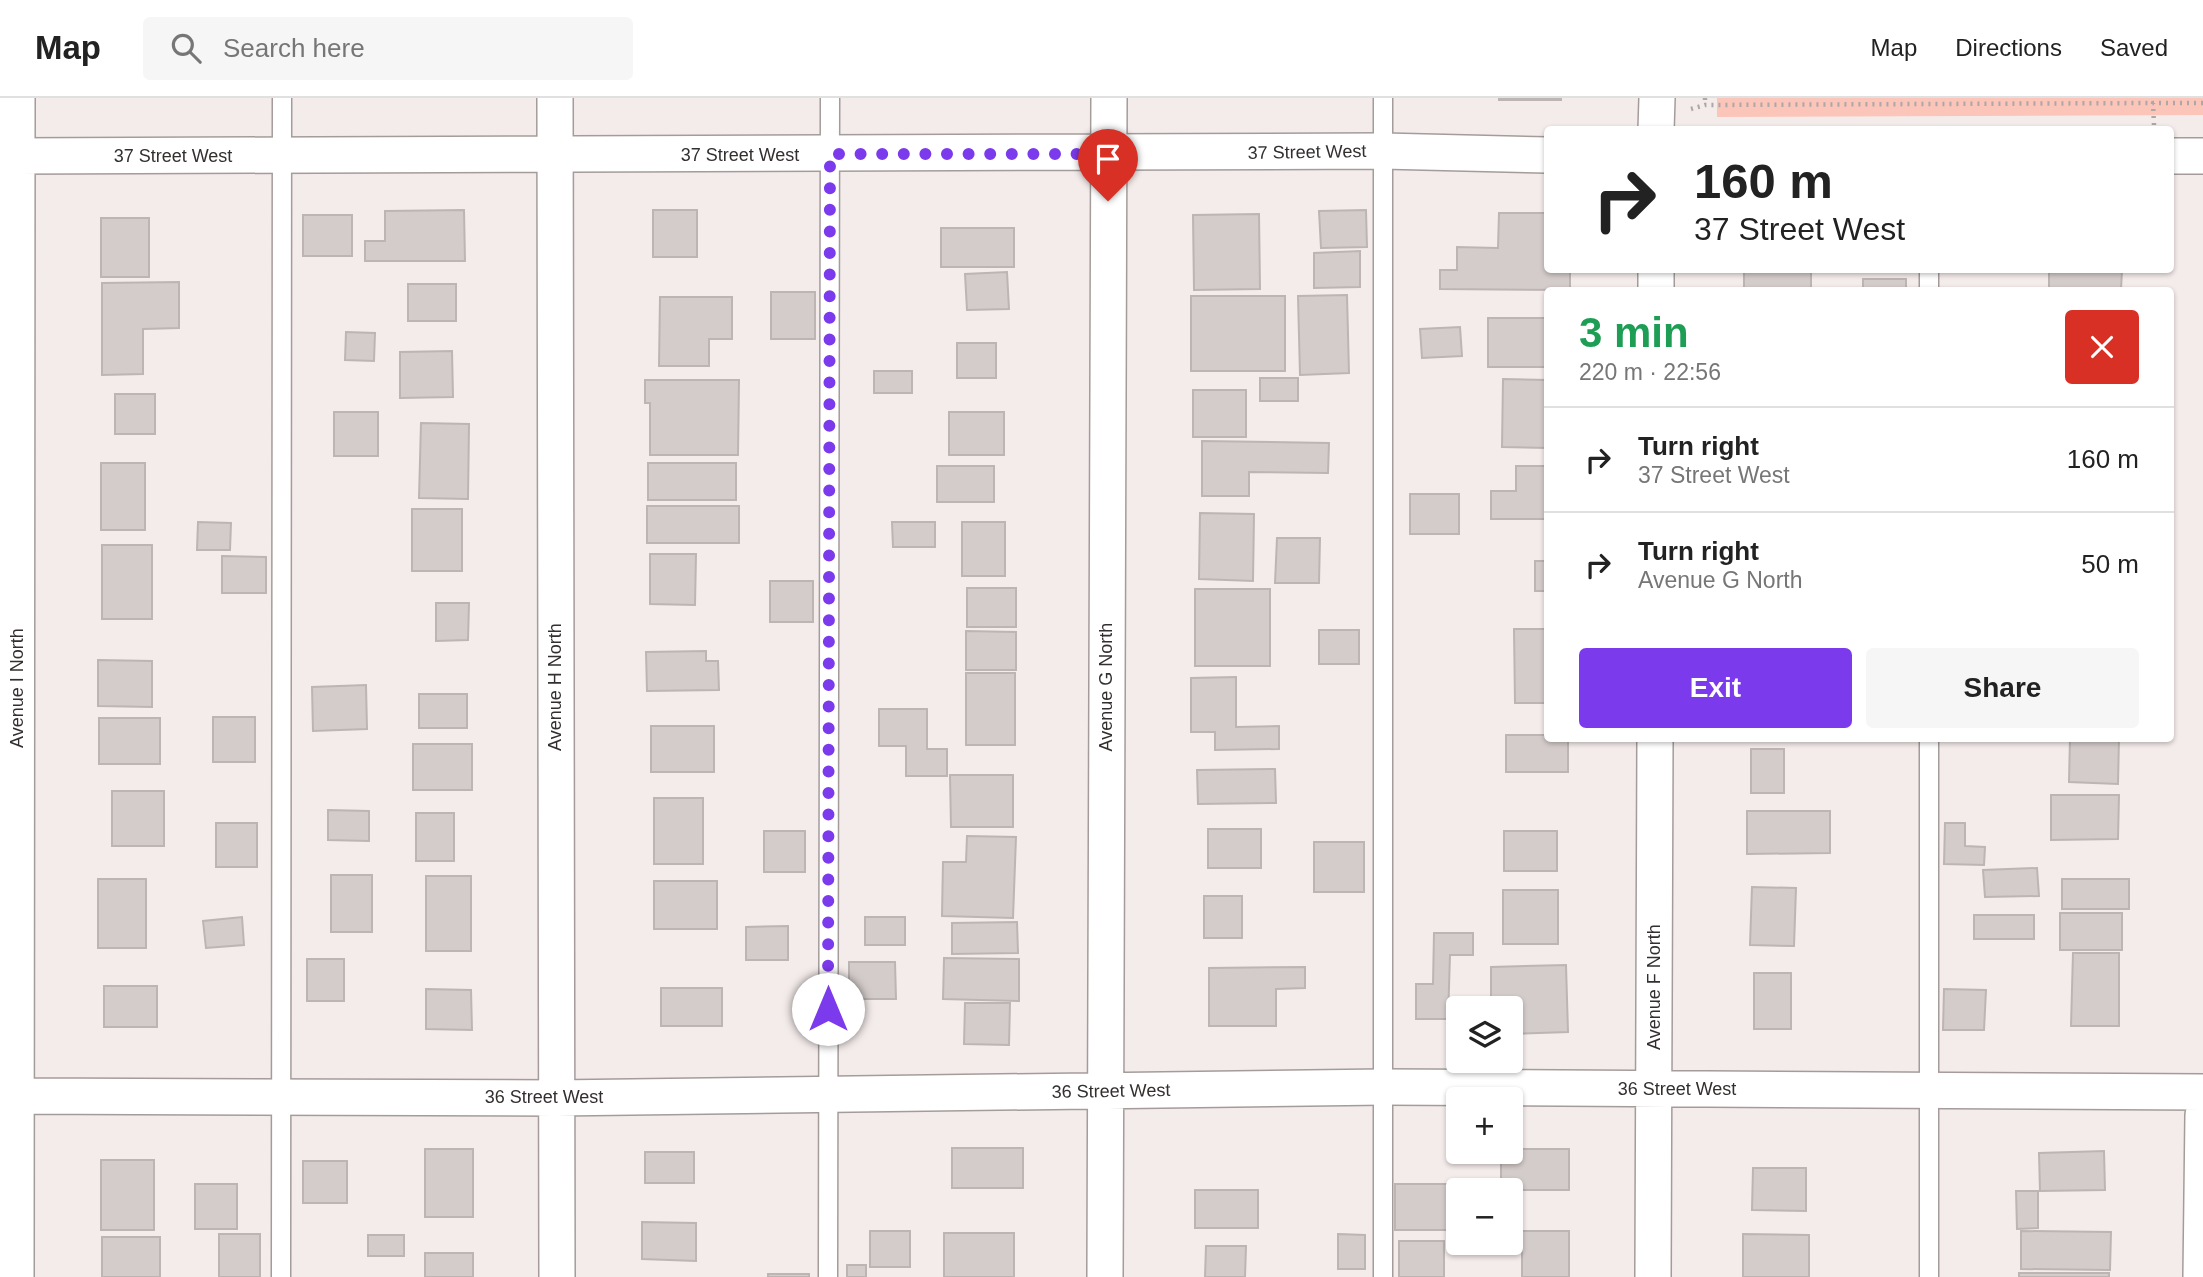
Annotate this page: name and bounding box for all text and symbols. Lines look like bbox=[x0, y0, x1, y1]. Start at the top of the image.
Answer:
search box bbox=[143, 17, 633, 80]
text: Map bbox=[35, 29, 101, 66]
icon: search bbox=[167, 29, 205, 67]
text: Search here bbox=[223, 33, 365, 63]
text: Map bbox=[1871, 34, 1917, 61]
text: Directions bbox=[1955, 34, 2062, 61]
text: Saved bbox=[2100, 34, 2168, 61]
pin bbox=[1078, 129, 1138, 201]
icon: arrive bbox=[1089, 140, 1127, 178]
street label: 37 Street West bbox=[1247, 141, 1367, 163]
street label: 37 Street West bbox=[681, 145, 799, 165]
street label: 37 Street West bbox=[114, 146, 232, 166]
icon: right bbox=[1579, 154, 1670, 245]
text: 160 m bbox=[1694, 154, 1833, 208]
text: 37 Street West bbox=[1694, 211, 1905, 247]
text: 3 min bbox=[1579, 309, 1689, 356]
button: close bbox=[2065, 310, 2139, 384]
text: 220 m · 22:56 bbox=[1579, 359, 1721, 385]
text: Turn right bbox=[1638, 431, 1759, 461]
icon: right bbox=[1579, 441, 1617, 479]
text: 160 m bbox=[2067, 444, 2139, 474]
text: 37 Street West bbox=[1638, 462, 1790, 488]
text: Turn right bbox=[1638, 536, 1759, 566]
icon: right bbox=[1579, 546, 1617, 584]
text: 50 m bbox=[2081, 549, 2139, 579]
text: Avenue G North bbox=[1638, 567, 1803, 593]
street label: Avenue H North bbox=[545, 623, 565, 751]
street label: Avenue G North bbox=[1096, 623, 1116, 751]
street label: Avenue I North bbox=[7, 628, 27, 748]
button: Exit bbox=[1579, 648, 1852, 728]
button: Share bbox=[1866, 648, 2139, 728]
street label: Avenue F North bbox=[1644, 924, 1664, 1050]
position arrow bbox=[791, 972, 865, 1046]
map controls bbox=[1446, 996, 1523, 1255]
button: layers bbox=[1446, 996, 1523, 1073]
street label: 36 Street West bbox=[1618, 1079, 1736, 1099]
street label: 36 Street West bbox=[1051, 1080, 1171, 1102]
street label: 36 Street West bbox=[485, 1087, 603, 1107]
button: + bbox=[1446, 1087, 1523, 1164]
button: − bbox=[1446, 1178, 1523, 1255]

